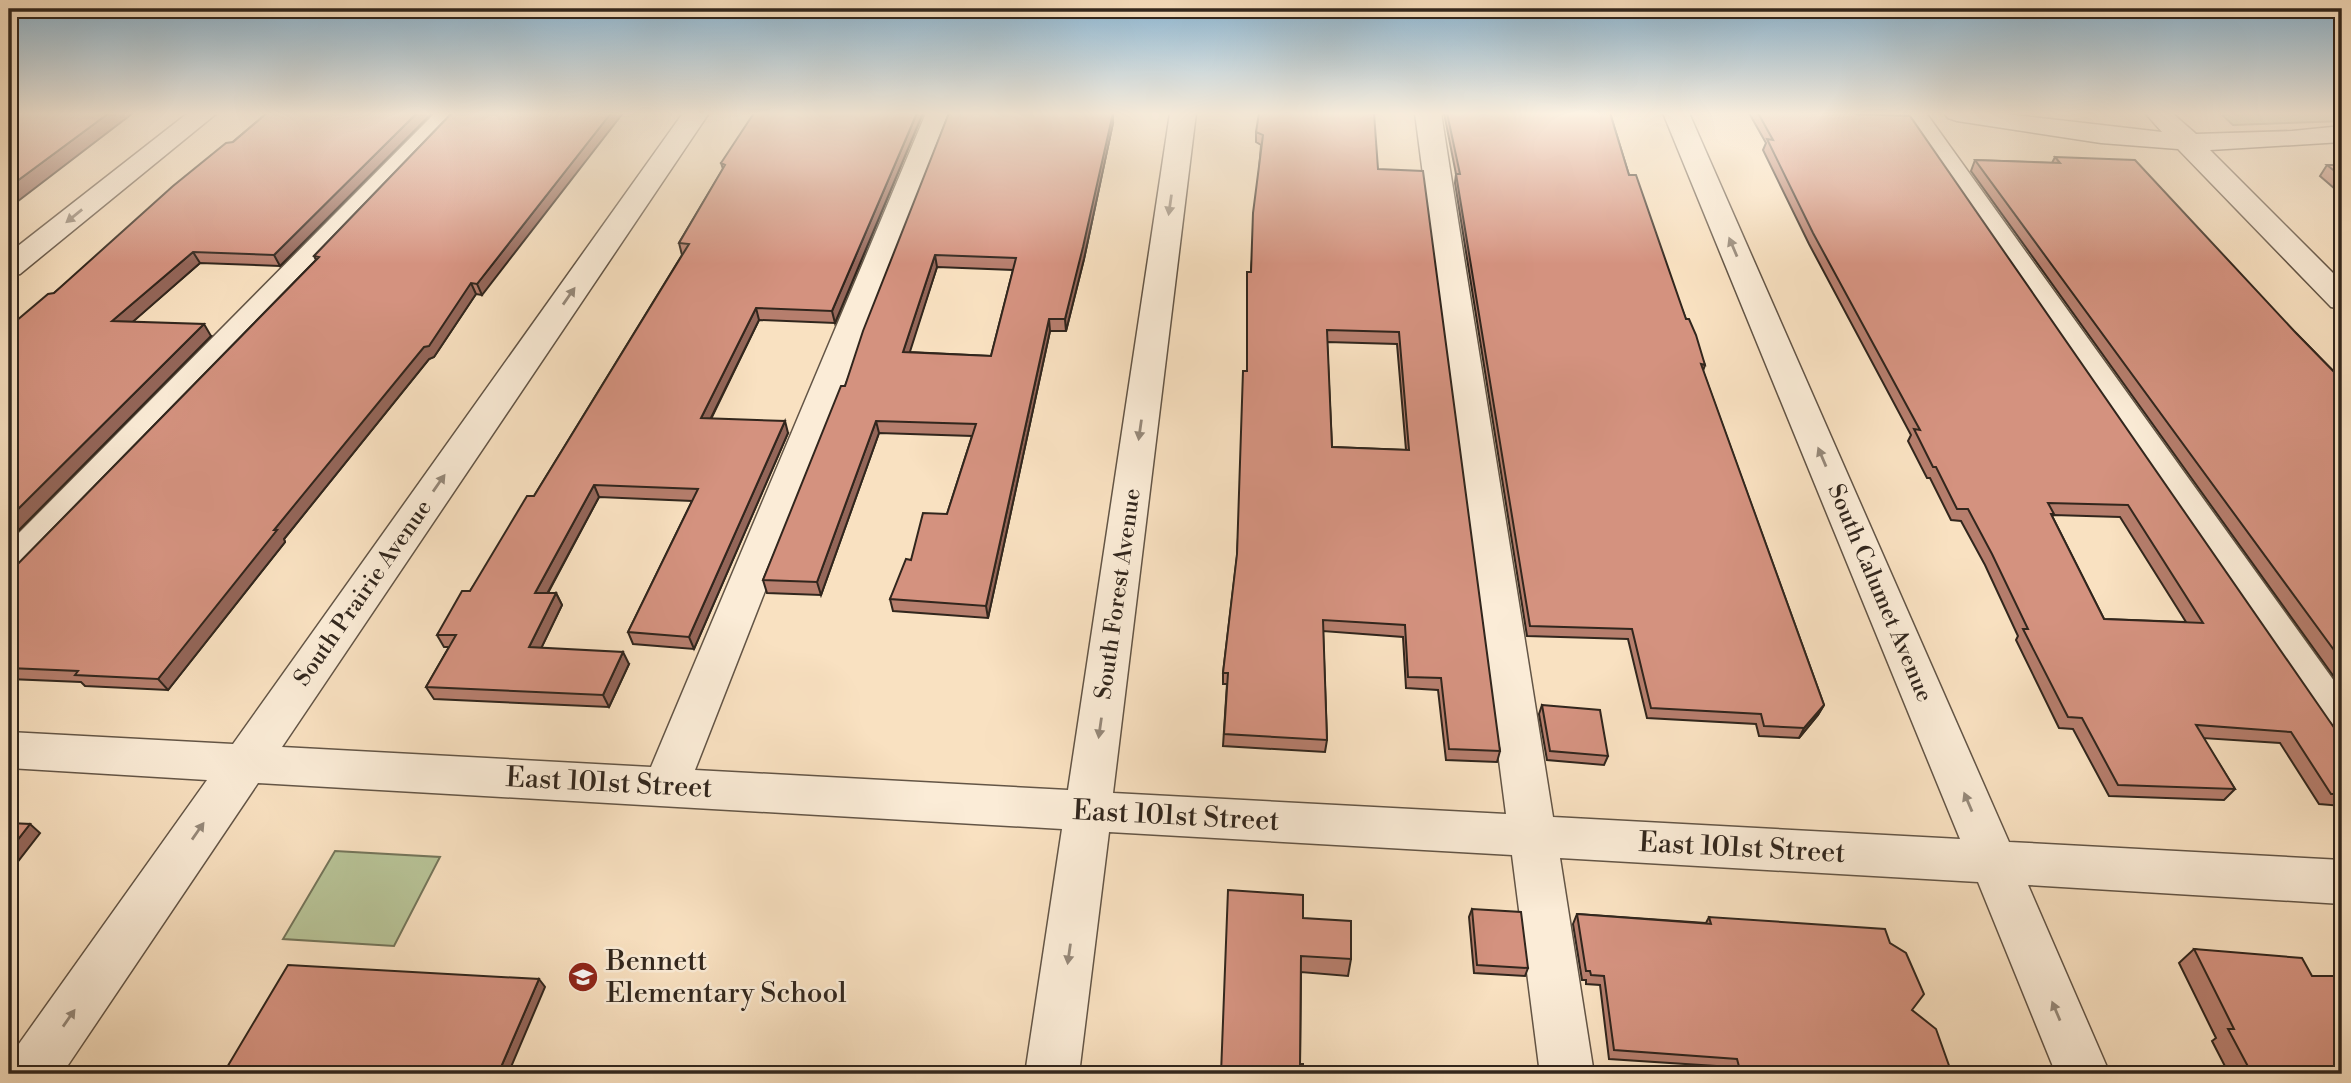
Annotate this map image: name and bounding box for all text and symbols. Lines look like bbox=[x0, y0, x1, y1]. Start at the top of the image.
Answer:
one-way arrow bbox=[1165, 194, 1176, 216]
one-way arrow bbox=[65, 209, 83, 224]
one-way arrow bbox=[1727, 237, 1738, 258]
one-way arrow bbox=[562, 287, 576, 305]
one-way arrow bbox=[1135, 419, 1146, 441]
one-way arrow bbox=[1816, 447, 1828, 467]
one-way arrow bbox=[432, 474, 446, 492]
street label: South Calumet Avenue bbox=[1821, 480, 1939, 706]
street label: South Forest Avenue bbox=[1089, 487, 1147, 701]
street label: South Prairie Avenue bbox=[288, 494, 438, 692]
one-way arrow bbox=[1095, 718, 1106, 740]
street label: East 101st Street bbox=[505, 760, 713, 806]
one-way arrow bbox=[1962, 791, 1973, 812]
street label: East 101st Street bbox=[1072, 793, 1280, 839]
one-way arrow bbox=[191, 822, 205, 840]
street label: East 101st Street bbox=[1638, 825, 1846, 871]
one-way arrow bbox=[1064, 943, 1075, 965]
place label: Bennett Elementary School bbox=[605, 944, 847, 1011]
school or university icon: Bennett Elementary School bbox=[566, 960, 600, 994]
one-way arrow bbox=[2050, 1001, 2061, 1022]
one-way arrow bbox=[62, 1009, 76, 1027]

